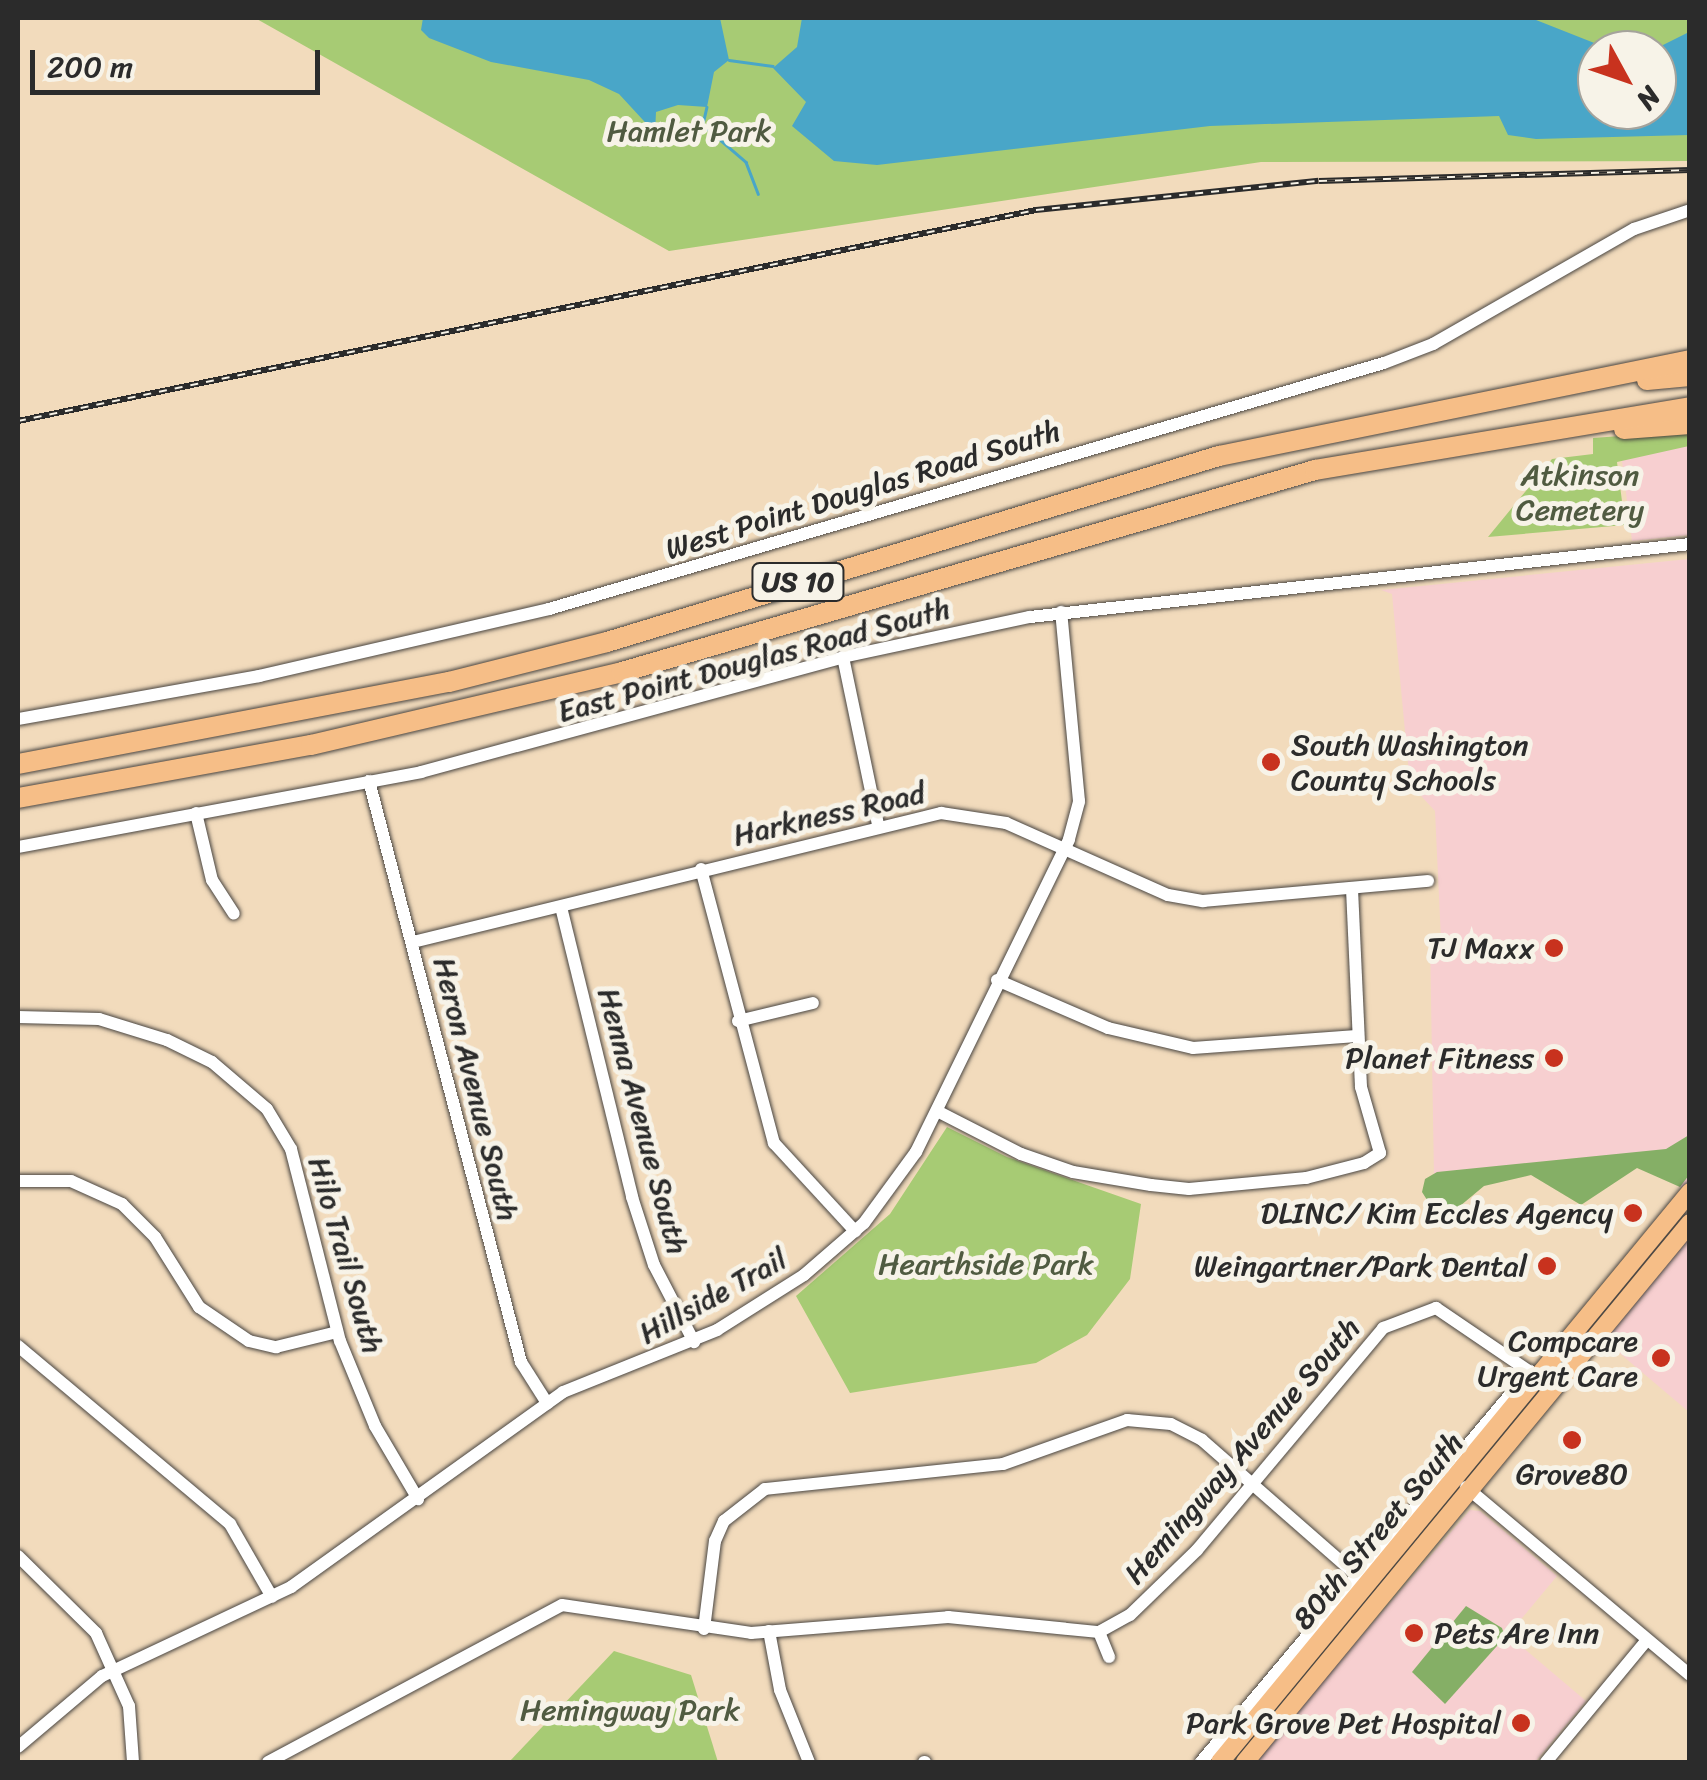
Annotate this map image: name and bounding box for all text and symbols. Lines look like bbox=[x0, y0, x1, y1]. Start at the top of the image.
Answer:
scale bar bbox=[35, 30, 325, 92]
north arrow bbox=[1577, 30, 1677, 130]
text: 200 m bbox=[47, 40, 133, 94]
text: N bbox=[1624, 75, 1674, 122]
park label: Hamlet Park bbox=[607, 113, 771, 149]
street label: West Point Douglas Road South bbox=[661, 413, 1065, 567]
park label: Atkinson Cemetery bbox=[1516, 457, 1644, 528]
road number: US 10 bbox=[750, 559, 846, 605]
street label: East Point Douglas Road South bbox=[554, 590, 954, 730]
place label: South Washington County Schools bbox=[1291, 727, 1529, 798]
marker: South Washington County Schools bbox=[1260, 751, 1282, 773]
street label: Harkness Road bbox=[729, 774, 929, 854]
place label: TJ Maxx bbox=[1427, 930, 1534, 966]
marker: TJ Maxx bbox=[1543, 937, 1565, 959]
street label: Heron Avenue South bbox=[426, 953, 526, 1225]
street label: Henna Avenue South bbox=[590, 984, 696, 1258]
place label: Planet Fitness bbox=[1345, 1040, 1534, 1076]
marker: Planet Fitness bbox=[1543, 1047, 1565, 1069]
street label: Hilo Trail South bbox=[300, 1151, 392, 1359]
place label: DLINC/ Kim Eccles Agency bbox=[1260, 1195, 1613, 1231]
marker: DLINC/ Kim Eccles Agency bbox=[1622, 1202, 1644, 1224]
street label: Hillside Trail bbox=[633, 1241, 793, 1351]
park label: Hearthside Park bbox=[878, 1246, 1094, 1282]
place label: Weingartner/Park Dental bbox=[1194, 1248, 1527, 1284]
marker: Weingartner/Park Dental bbox=[1536, 1255, 1558, 1277]
street label: Hemingway Avenue South bbox=[1117, 1311, 1367, 1591]
place label: Compcare Urgent Care bbox=[1477, 1323, 1638, 1394]
marker: Compcare Urgent Care bbox=[1648, 1345, 1674, 1371]
street label: 80th Street South bbox=[1285, 1425, 1471, 1637]
marker: Grove80 bbox=[1561, 1429, 1583, 1451]
place label: Grove80 bbox=[1516, 1456, 1628, 1492]
place label: Pets Are Inn bbox=[1434, 1615, 1602, 1651]
marker: Pets Are Inn bbox=[1403, 1622, 1425, 1644]
park label: Hemingway Park bbox=[520, 1692, 740, 1728]
place label: Park Grove Pet Hospital bbox=[1184, 1705, 1501, 1741]
marker: Park Grove Pet Hospital bbox=[1510, 1712, 1532, 1734]

